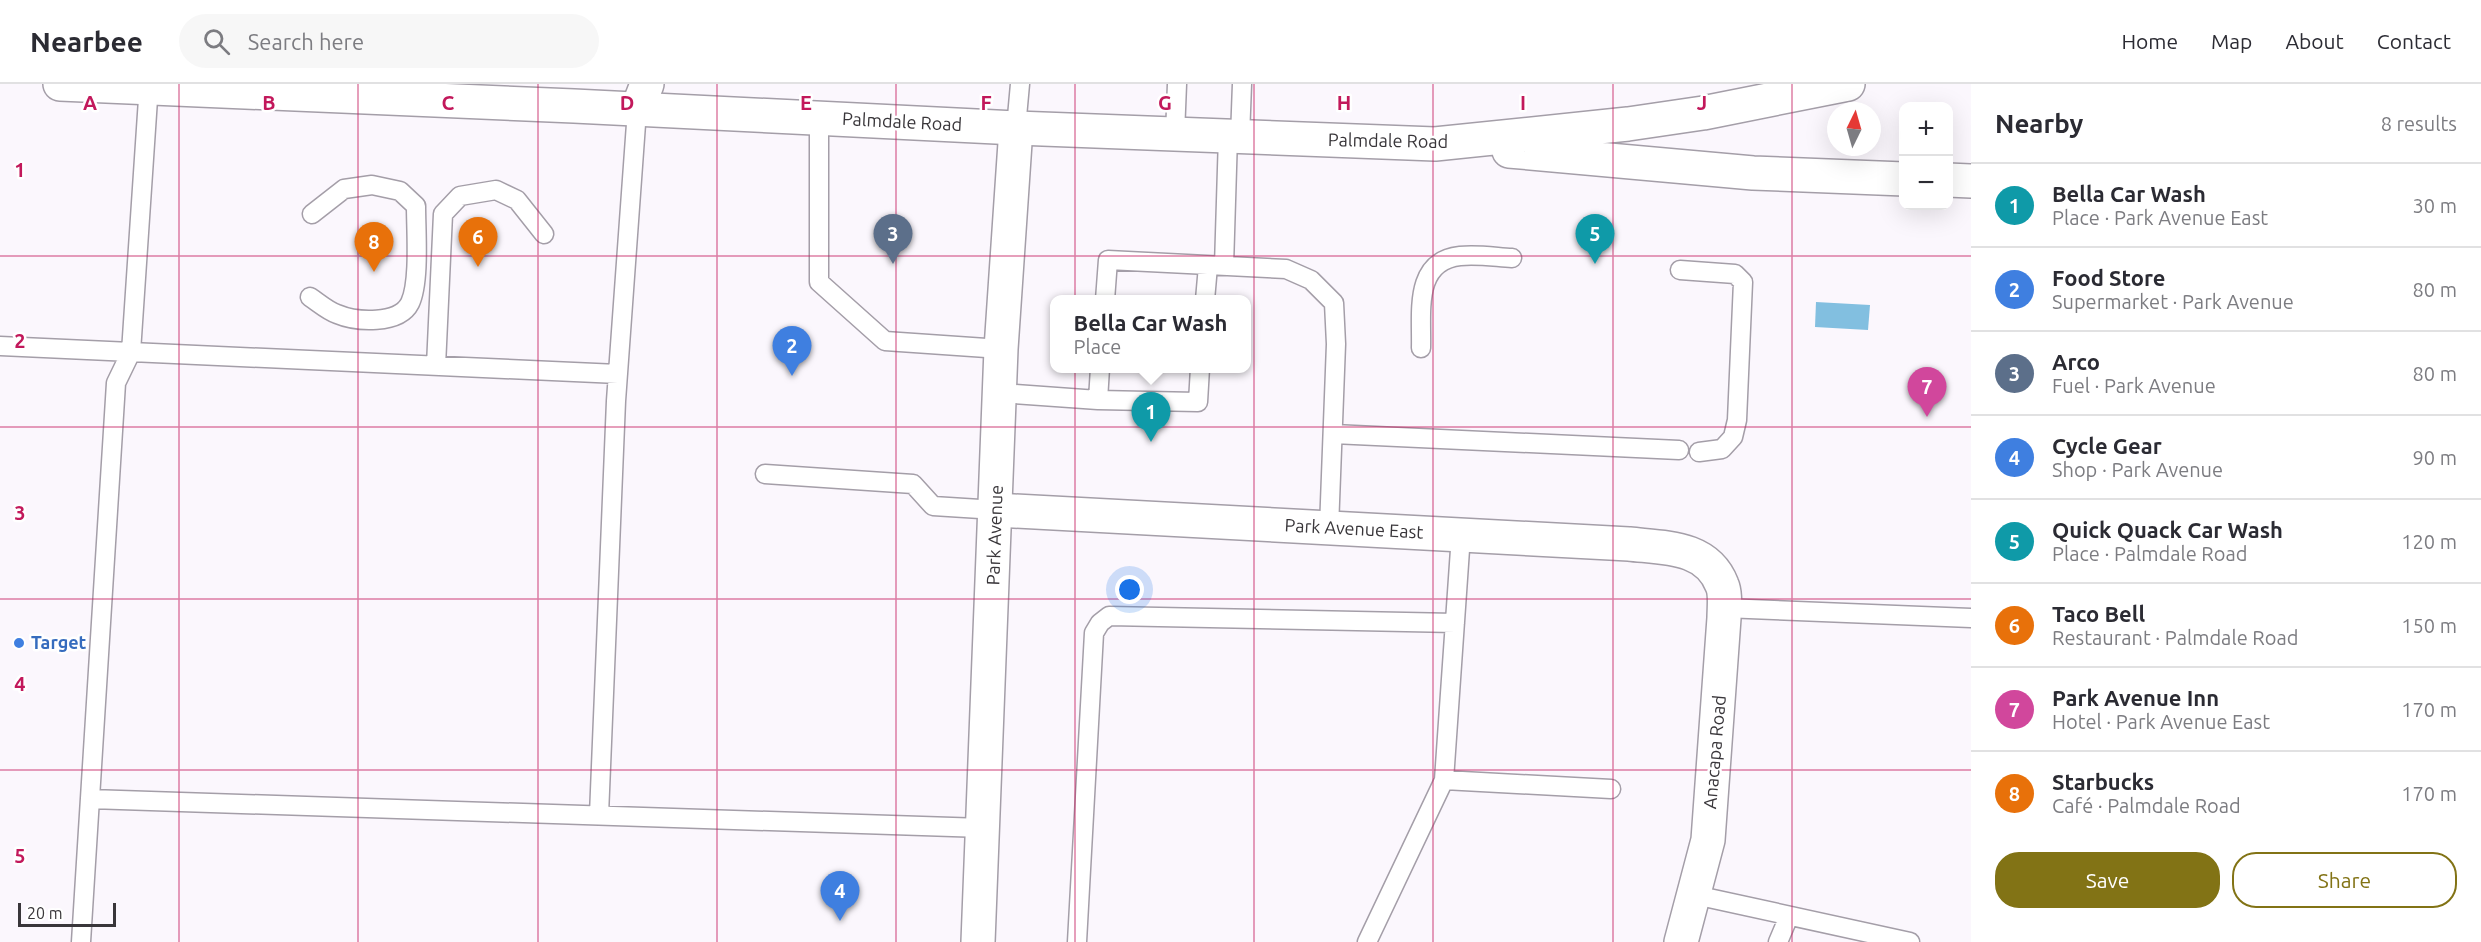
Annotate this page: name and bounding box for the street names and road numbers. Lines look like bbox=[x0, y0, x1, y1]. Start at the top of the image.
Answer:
street label: Palmdale Road bbox=[842, 108, 963, 134]
street label: Palmdale Road bbox=[1328, 129, 1448, 151]
street label: Park Avenue bbox=[982, 484, 1006, 586]
street label: Park Avenue East bbox=[1284, 514, 1424, 542]
street label: Anacapa Road bbox=[1699, 694, 1729, 810]

